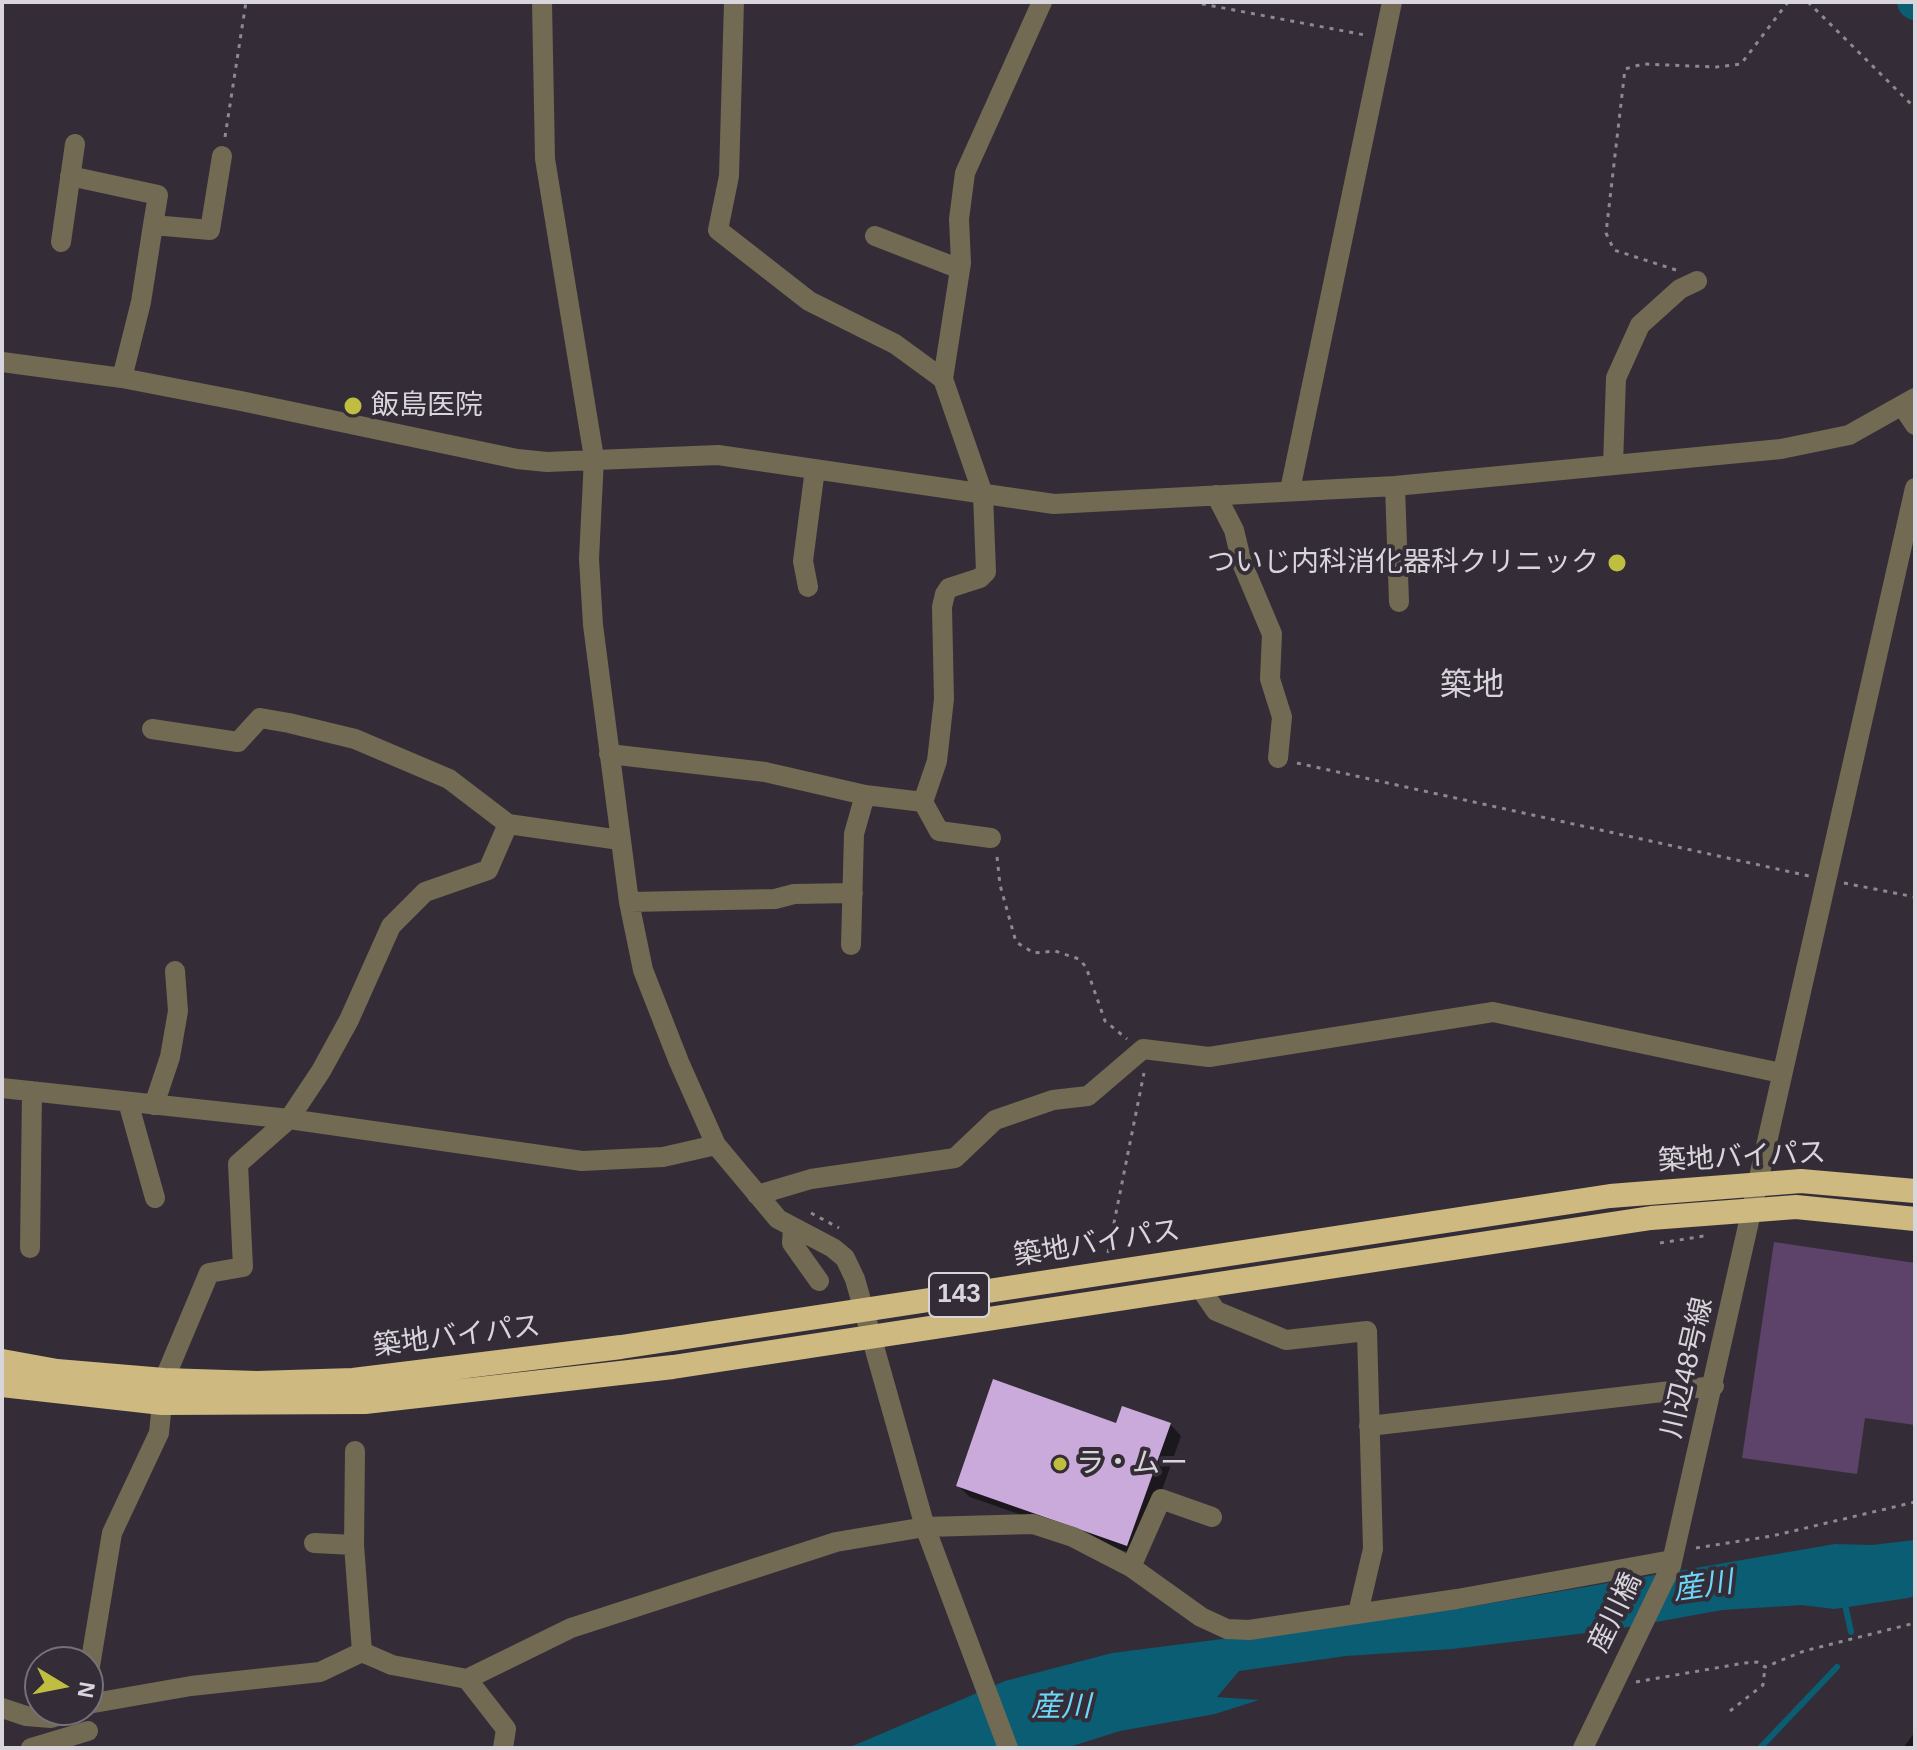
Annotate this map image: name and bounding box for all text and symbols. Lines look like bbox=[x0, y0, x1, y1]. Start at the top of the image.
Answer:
place label: 飯島医院 bbox=[371, 389, 483, 423]
marker: 飯島医院 bbox=[342, 395, 364, 417]
place label: ついじ内科消化器科クリニック bbox=[1207, 546, 1599, 580]
marker: ついじ内科消化器科クリニック bbox=[1606, 552, 1628, 574]
district label: 築地 bbox=[1440, 667, 1504, 705]
street label: 築地バイパス bbox=[1657, 1137, 1827, 1179]
street label: 築地バイパス bbox=[1011, 1214, 1183, 1274]
road number: 143 bbox=[929, 1273, 989, 1317]
street label: 川辺48号線 bbox=[1656, 1294, 1720, 1442]
street label: 築地バイパス bbox=[372, 1310, 542, 1364]
place label: ラ・ムー bbox=[1076, 1447, 1188, 1481]
marker: ラ・ムー bbox=[1051, 1455, 1069, 1473]
water label: 産川 bbox=[1671, 1565, 1735, 1609]
street label: 産川橋 bbox=[1582, 1568, 1650, 1658]
north arrow bbox=[24, 1646, 104, 1726]
text: N bbox=[72, 1680, 100, 1700]
water label: 産川 bbox=[1031, 1690, 1091, 1726]

